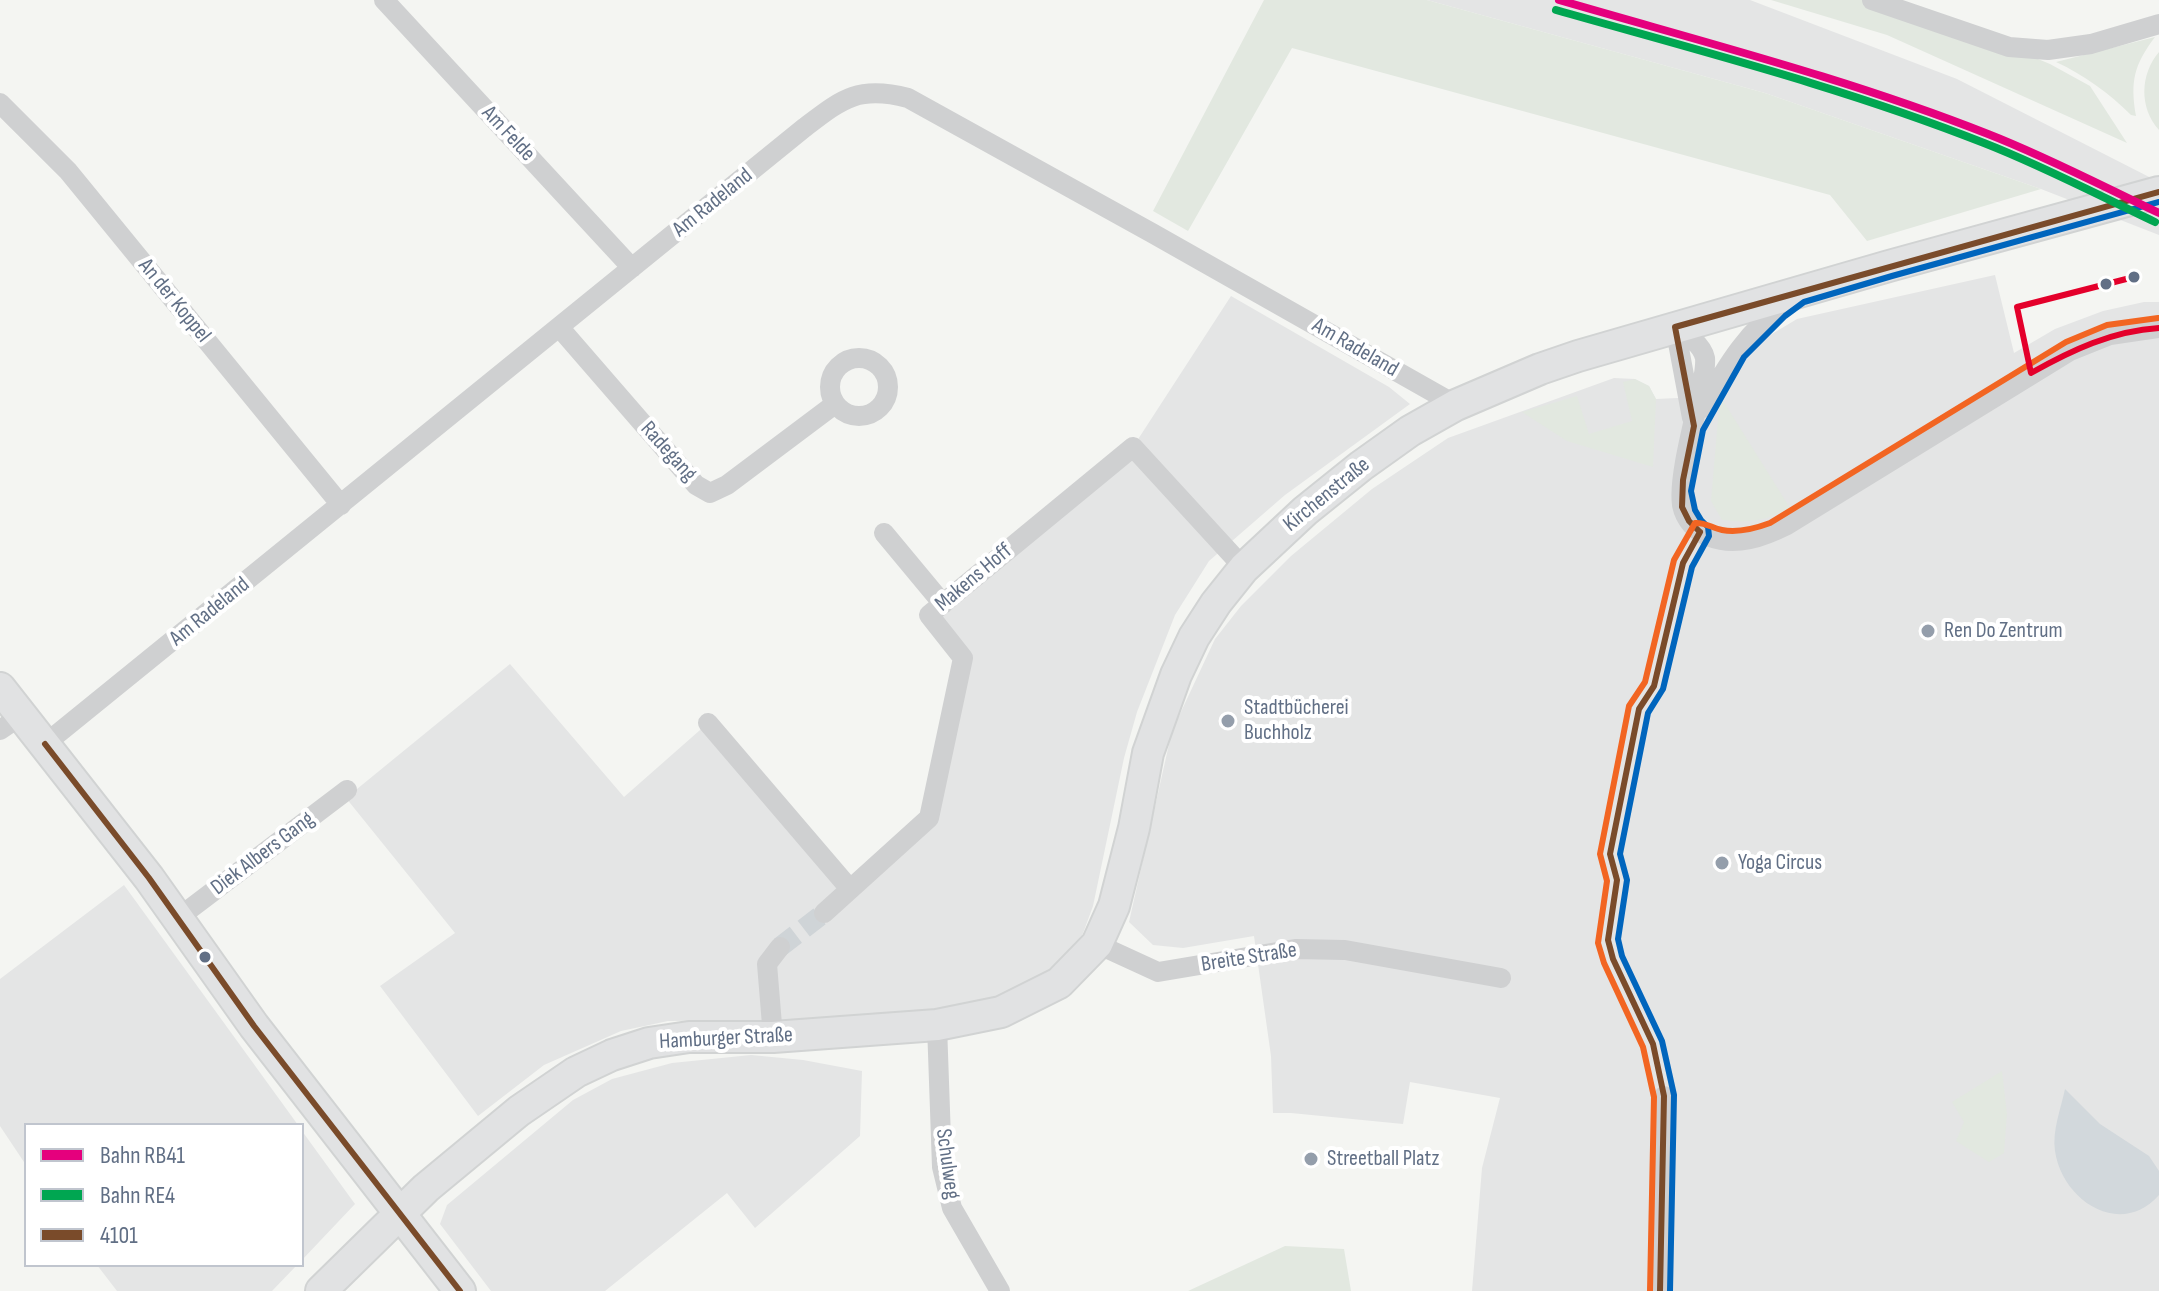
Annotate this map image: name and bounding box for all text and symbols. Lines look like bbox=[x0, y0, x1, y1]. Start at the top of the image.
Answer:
street label: Am Felde bbox=[476, 101, 540, 167]
street label: Am Radeland bbox=[668, 163, 758, 243]
street label: An der Koppel bbox=[132, 254, 216, 348]
unlabelled marker bbox=[2126, 269, 2142, 285]
unlabelled marker bbox=[2098, 276, 2114, 292]
street label: Am Radeland bbox=[1307, 313, 1403, 383]
street label: Radegang bbox=[634, 417, 702, 487]
street label: Kirchenstraße bbox=[1278, 452, 1376, 538]
street label: Makens Hoff bbox=[930, 538, 1018, 618]
street label: Am Radeland bbox=[165, 572, 255, 652]
place label: Ren Do Zentrum bbox=[1944, 618, 2063, 644]
marker: Ren Do Zentrum bbox=[1919, 622, 1937, 640]
place label: Stadtbücherei Buchholz bbox=[1244, 695, 1349, 746]
marker: Stadtbücherei Buchholz bbox=[1219, 712, 1237, 730]
street label: Diek Albers Gang bbox=[206, 807, 320, 901]
place label: Yoga Circus bbox=[1738, 850, 1822, 876]
marker: Yoga Circus bbox=[1713, 854, 1731, 872]
street label: Breite Straße bbox=[1199, 937, 1299, 979]
unlabelled marker bbox=[197, 949, 213, 965]
street label: Hamburger Straße bbox=[658, 1022, 794, 1056]
legend bbox=[24, 1123, 304, 1267]
street label: Schulweg bbox=[929, 1127, 965, 1201]
text: Bahn RB41 bbox=[100, 1141, 185, 1170]
place label: Streetball Platz bbox=[1327, 1146, 1439, 1172]
marker: Streetball Platz bbox=[1302, 1150, 1320, 1168]
text: Bahn RE4 bbox=[100, 1181, 175, 1210]
text: 4101 bbox=[100, 1221, 138, 1250]

